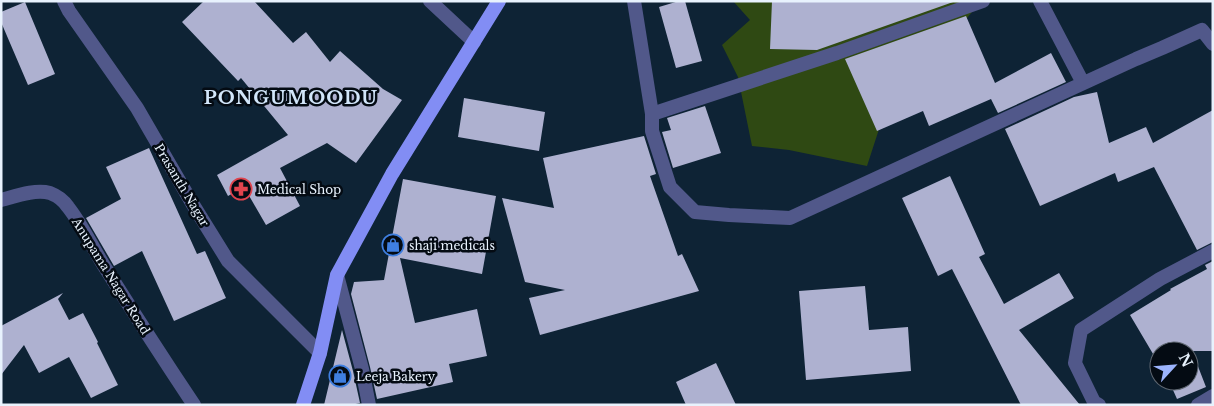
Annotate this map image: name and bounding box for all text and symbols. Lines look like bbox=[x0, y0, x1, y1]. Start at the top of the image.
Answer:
district label: PONGUMOODU bbox=[204, 87, 378, 109]
street label: Prasanth Nagar bbox=[151, 141, 213, 229]
pharmacy icon: Medical Shop bbox=[229, 177, 253, 201]
place label: Medical Shop bbox=[257, 182, 341, 197]
street label: Anupama Nagar Road bbox=[68, 214, 153, 337]
shop icon: shaji medicals bbox=[381, 233, 405, 257]
place label: shaji medicals bbox=[409, 238, 495, 253]
north arrow bbox=[1149, 341, 1199, 391]
text: N bbox=[1175, 350, 1197, 370]
shop icon: Leeja Bakery bbox=[328, 364, 352, 388]
place label: Leeja Bakery bbox=[356, 369, 435, 384]

